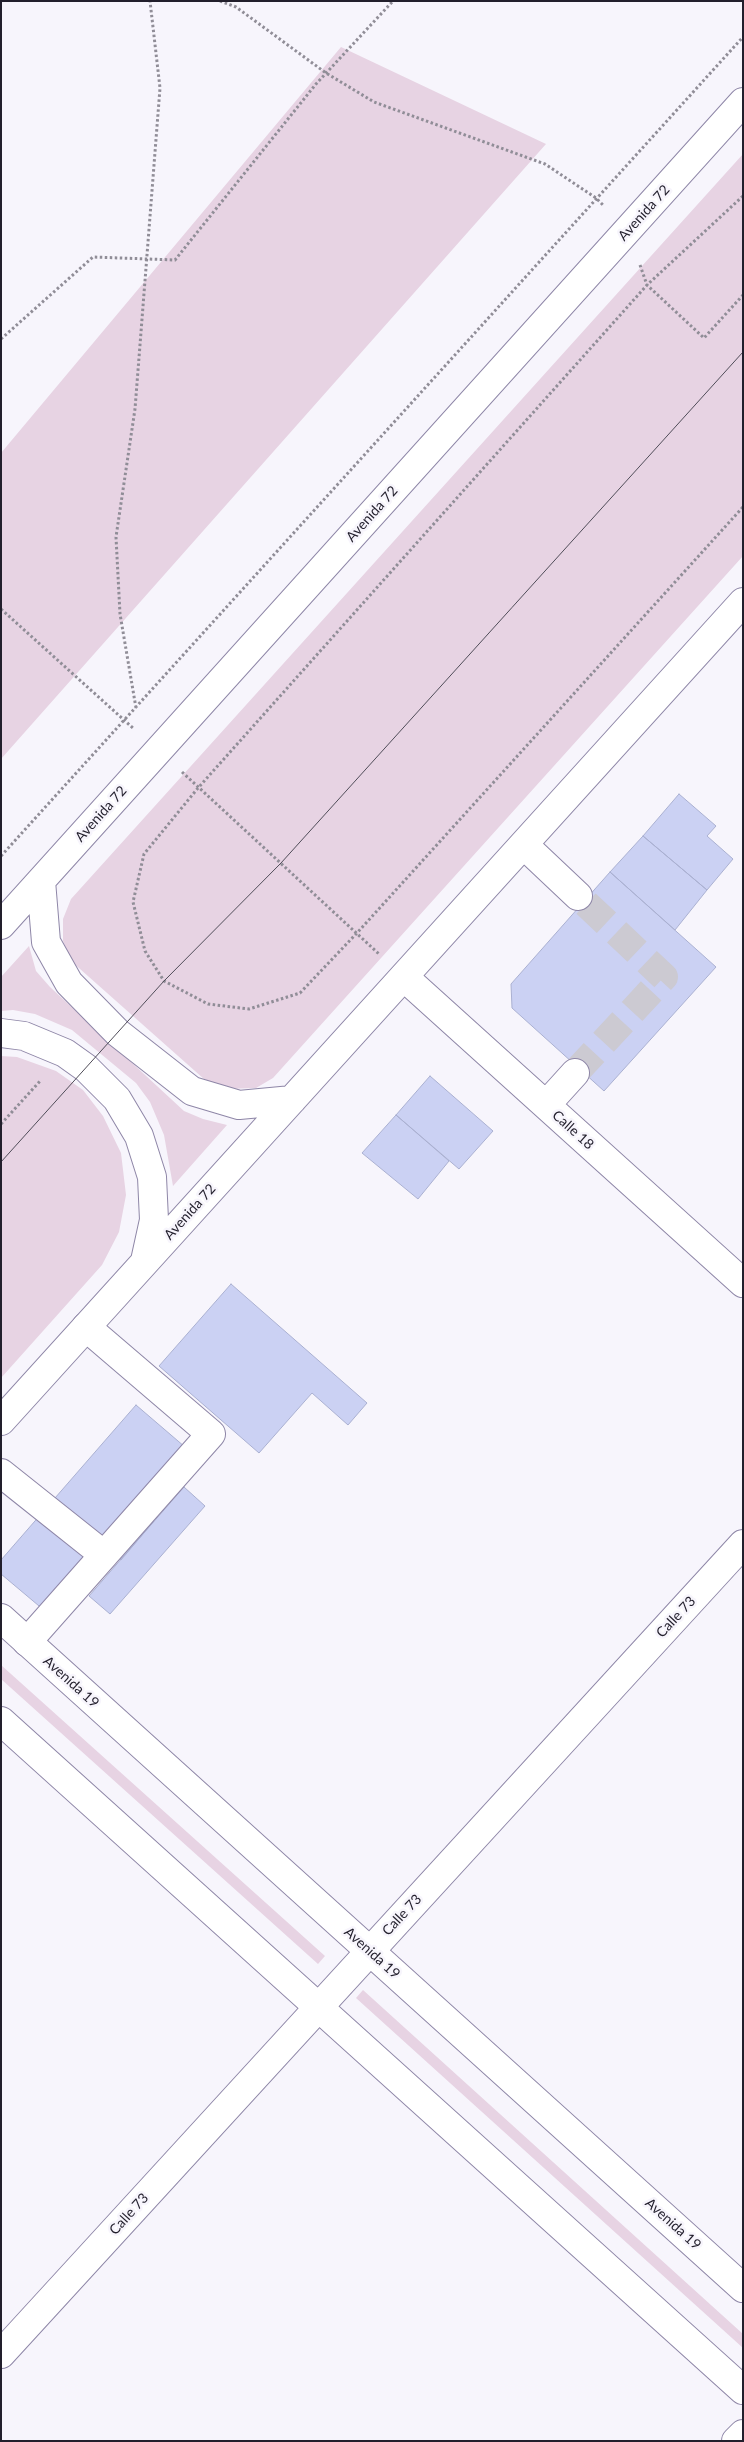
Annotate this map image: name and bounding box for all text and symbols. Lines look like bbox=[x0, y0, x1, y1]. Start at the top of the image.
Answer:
street label: Avenida 72 bbox=[615, 182, 673, 244]
street label: Avenida 72 bbox=[343, 483, 401, 545]
street label: Avenida 72 bbox=[72, 783, 130, 845]
street label: Calle 18 bbox=[549, 1107, 597, 1153]
street label: Avenida 72 bbox=[161, 1181, 219, 1243]
street label: Calle 73 bbox=[653, 1593, 699, 1641]
street label: Avenida 19 bbox=[40, 1653, 102, 1711]
street label: Calle 73 bbox=[379, 1891, 425, 1939]
street label: Avenida 19 bbox=[341, 1924, 403, 1982]
street label: Calle 73 bbox=[106, 2190, 152, 2238]
street label: Avenida 19 bbox=[642, 2195, 704, 2253]

